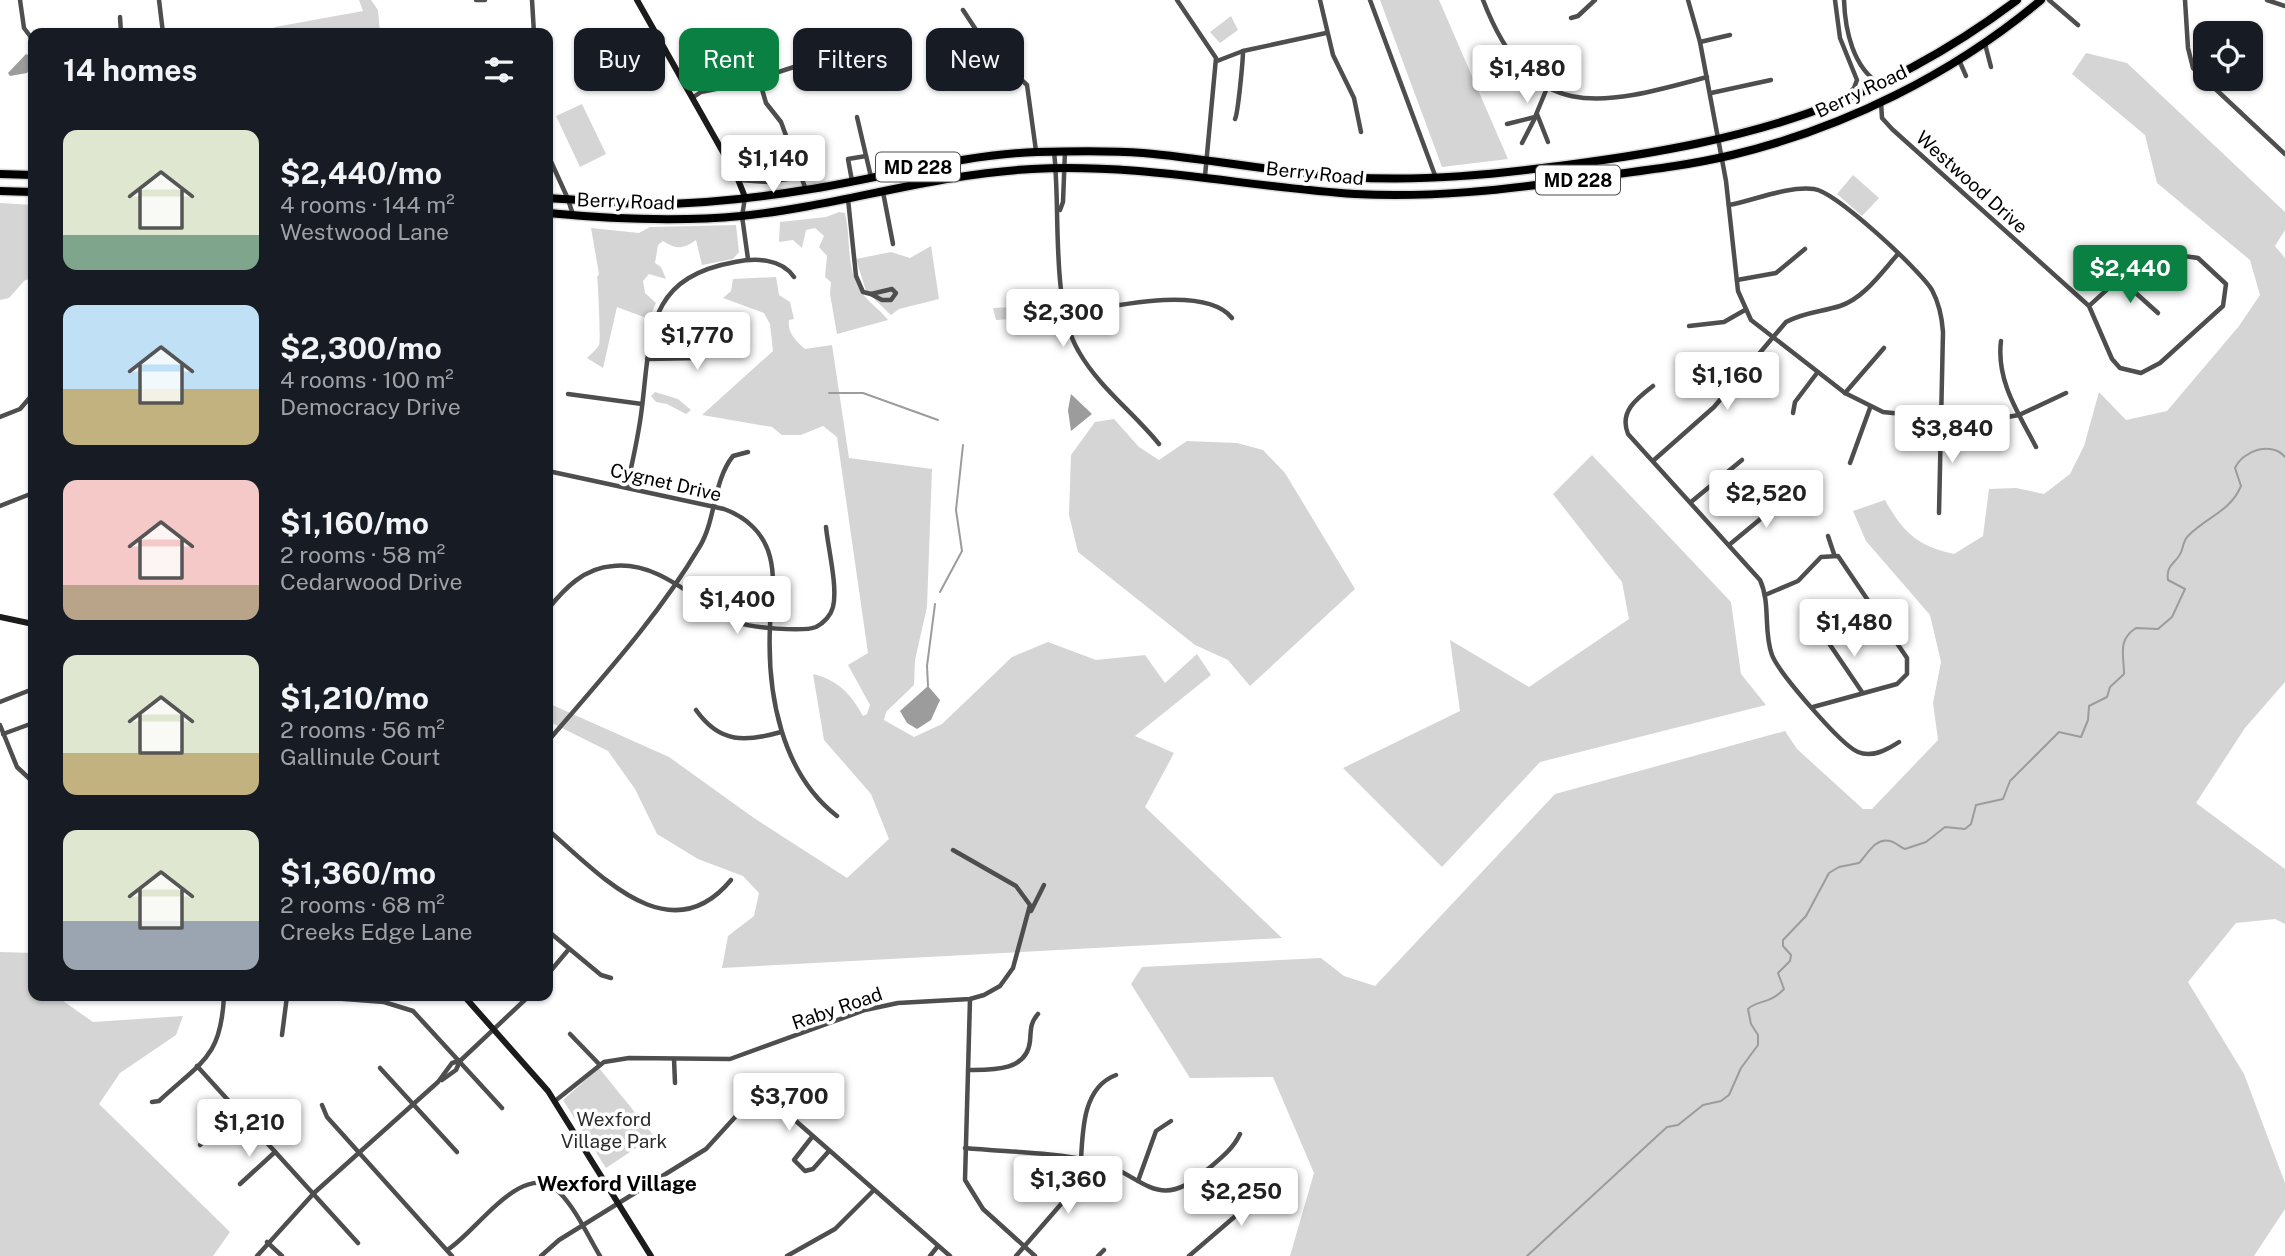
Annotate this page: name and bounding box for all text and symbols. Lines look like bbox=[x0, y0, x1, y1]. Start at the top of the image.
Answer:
map controls bbox=[2193, 21, 2263, 91]
button: locate bbox=[2193, 21, 2263, 91]
chip: Buy bbox=[574, 28, 665, 91]
chip: Rent bbox=[679, 28, 779, 91]
chip: Filters bbox=[793, 28, 912, 91]
chip: New bbox=[926, 28, 1024, 91]
pin: $1,480 bbox=[1470, 46, 1584, 105]
icon: filters bbox=[480, 51, 518, 89]
text: 14 homes bbox=[63, 52, 197, 88]
text: $1,480 bbox=[1488, 54, 1566, 81]
street label: Berry Road bbox=[1812, 60, 1910, 122]
street label: Westwood Drive bbox=[1912, 126, 2032, 238]
pin: $1,140 bbox=[716, 136, 830, 195]
text: $1,140 bbox=[737, 144, 809, 171]
road number: MD 228 bbox=[876, 152, 960, 182]
text: $2,440/mo bbox=[280, 155, 442, 191]
street label: Berry Road bbox=[1265, 157, 1365, 189]
icon: home bbox=[119, 158, 203, 242]
road number: MD 228 bbox=[1536, 166, 1620, 195]
street label: Berry Road bbox=[576, 188, 676, 214]
text: 4 rooms · 144 m² bbox=[280, 191, 455, 218]
text: Westwood Lane bbox=[280, 218, 449, 245]
pin: $2,440 bbox=[2073, 246, 2187, 305]
text: $2,440 bbox=[2089, 254, 2171, 281]
pin: $2,300 bbox=[1006, 290, 1120, 349]
text: $2,300 bbox=[1022, 298, 1104, 325]
pin: $1,770 bbox=[640, 312, 754, 372]
text: $1,770 bbox=[660, 321, 734, 348]
text: $2,300/mo bbox=[280, 330, 442, 366]
icon: home bbox=[119, 333, 203, 417]
pin: $1,160 bbox=[1670, 352, 1784, 412]
text: $1,160 bbox=[1691, 361, 1763, 388]
text: 4 rooms · 100 m² bbox=[280, 366, 454, 393]
text: Democracy Drive bbox=[280, 393, 461, 420]
pin: $3,840 bbox=[1895, 406, 2009, 465]
text: $3,840 bbox=[1911, 414, 1993, 441]
street label: Cygnet Drive bbox=[608, 459, 724, 505]
pin: $2,520 bbox=[1709, 470, 1823, 530]
text: $2,520 bbox=[1725, 479, 1807, 506]
text: $1,160/mo bbox=[280, 505, 429, 541]
icon: home bbox=[119, 508, 203, 592]
text: 2 rooms · 58 m² bbox=[280, 541, 445, 568]
text: Cedarwood Drive bbox=[280, 568, 463, 595]
pin: $1,400 bbox=[680, 576, 794, 636]
text: $1,400 bbox=[699, 585, 775, 612]
pin: $1,480 bbox=[1797, 600, 1911, 659]
text: $1,480 bbox=[1815, 608, 1893, 635]
text: $1,210/mo bbox=[280, 680, 429, 716]
icon: home bbox=[119, 683, 203, 767]
text: 2 rooms · 56 m² bbox=[280, 716, 445, 743]
text: Gallinule Court bbox=[280, 743, 440, 770]
text: $1,360/mo bbox=[280, 855, 436, 891]
icon: home bbox=[119, 858, 203, 942]
text: 2 rooms · 68 m² bbox=[280, 891, 445, 918]
text: Creeks Edge Lane bbox=[280, 918, 473, 945]
street label: Raby Road bbox=[789, 982, 885, 1034]
pin: $3,700 bbox=[732, 1074, 846, 1133]
text: $3,700 bbox=[749, 1082, 829, 1109]
pin: $1,210 bbox=[192, 1100, 306, 1159]
text: $1,210 bbox=[213, 1108, 285, 1135]
park label: Wexford Village Park bbox=[561, 1108, 668, 1152]
pin: $1,360 bbox=[1011, 1156, 1125, 1216]
text: $1,360 bbox=[1029, 1165, 1107, 1192]
pin: $2,250 bbox=[1184, 1168, 1298, 1228]
district label: Wexford Village bbox=[537, 1171, 697, 1196]
text: $2,250 bbox=[1200, 1177, 1282, 1204]

